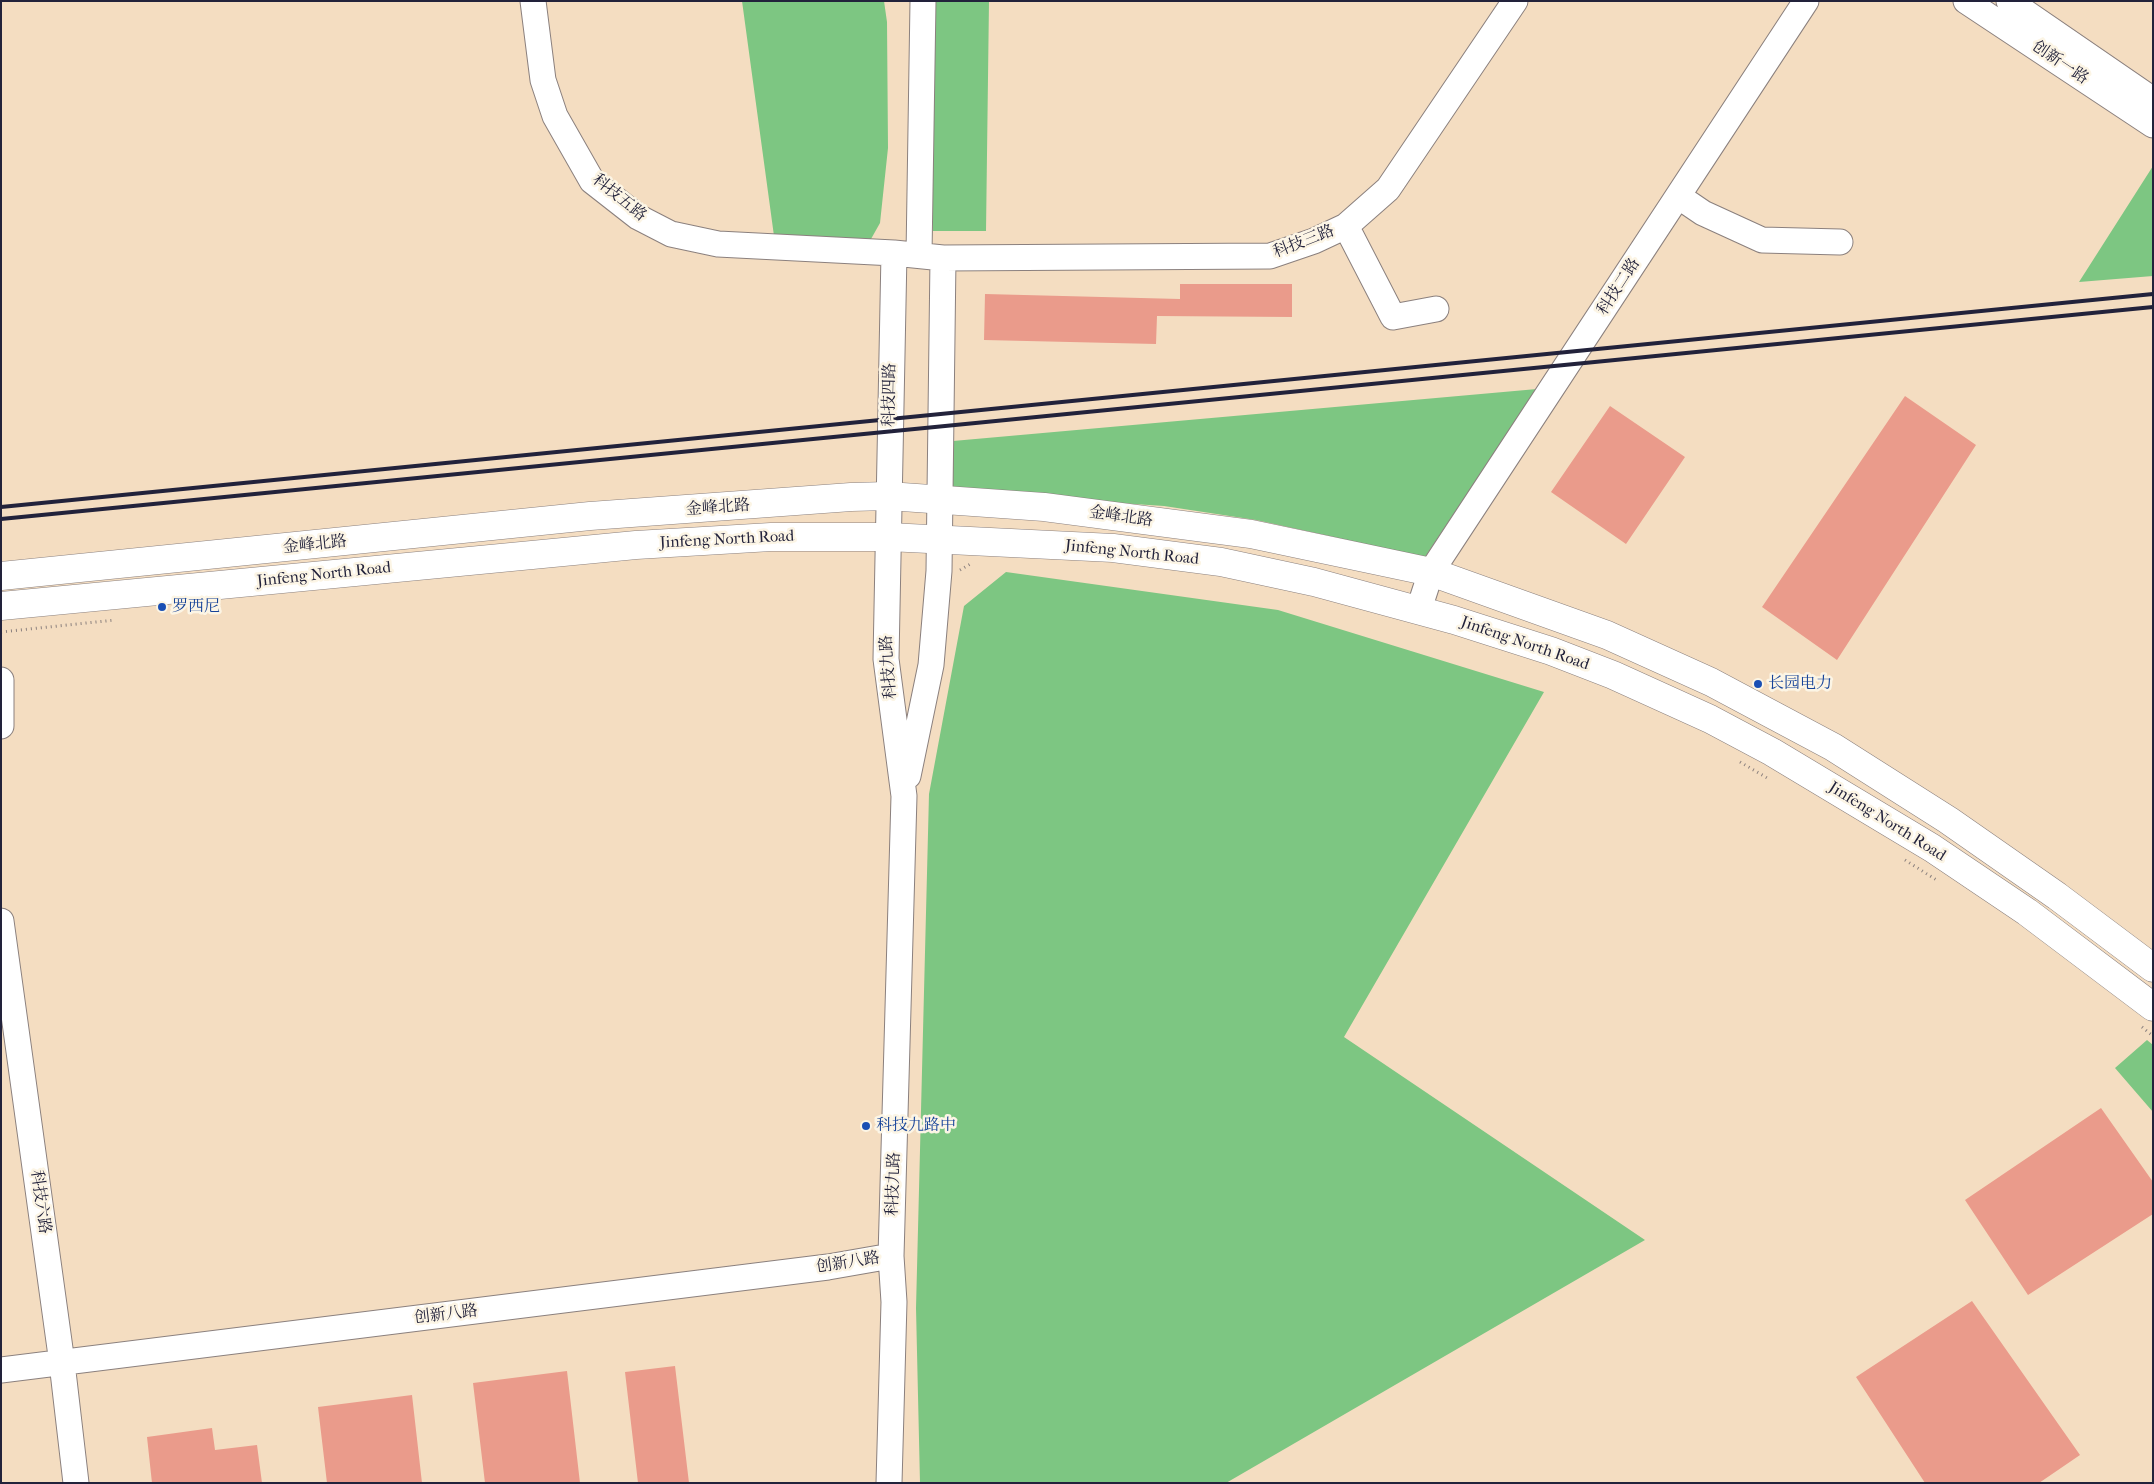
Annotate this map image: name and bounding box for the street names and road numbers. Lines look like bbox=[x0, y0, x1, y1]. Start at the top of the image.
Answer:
street label: 创新一路 bbox=[2028, 37, 2092, 89]
street label: 科技五路 bbox=[588, 170, 650, 226]
street label: 科技三路 bbox=[1271, 222, 1337, 262]
street label: 科技二路 bbox=[1594, 255, 1644, 319]
street label: 科技四路 bbox=[880, 363, 900, 427]
street label: 金峰北路 bbox=[685, 496, 751, 520]
street label: 金峰北路 bbox=[1088, 503, 1154, 531]
street label: Jinfeng North Road bbox=[659, 527, 795, 553]
street label: 金峰北路 bbox=[282, 532, 348, 558]
street label: Jinfeng North Road bbox=[1064, 536, 1200, 570]
street label: Jinfeng North Road bbox=[256, 558, 392, 592]
street label: Jinfeng North Road bbox=[1458, 613, 1592, 675]
street label: 科技九路 bbox=[877, 634, 901, 700]
street label: Jinfeng North Road bbox=[1825, 778, 1949, 866]
street label: 科技九路 bbox=[883, 1152, 905, 1216]
street label: 科技六路 bbox=[26, 1169, 54, 1235]
street label: 创新八路 bbox=[815, 1249, 881, 1277]
street label: 创新八路 bbox=[413, 1302, 479, 1328]

